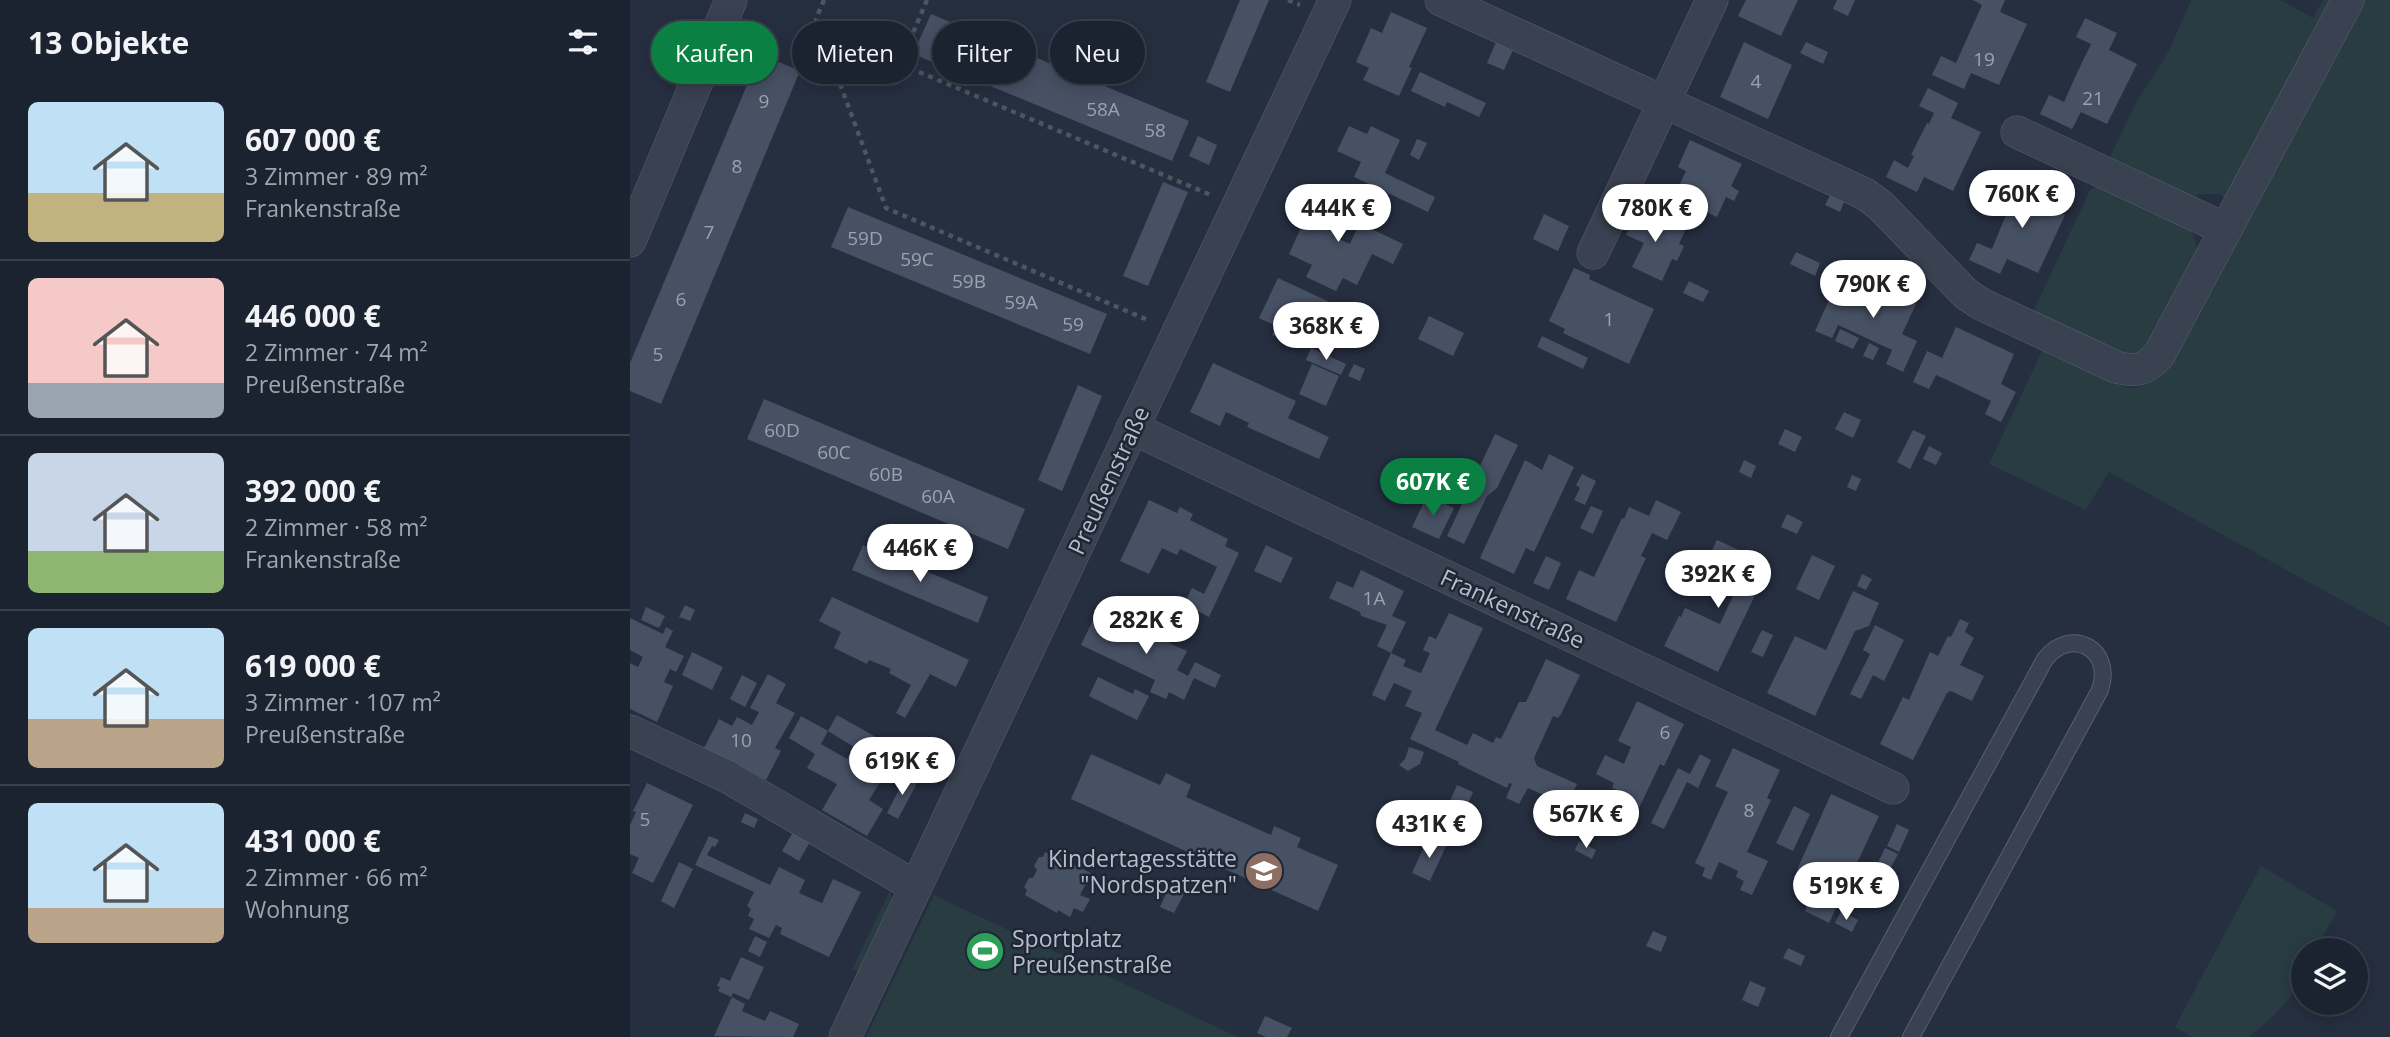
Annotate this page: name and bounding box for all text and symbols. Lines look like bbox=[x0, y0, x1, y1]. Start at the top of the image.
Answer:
chip: Kaufen bbox=[651, 21, 778, 84]
chip: Mieten bbox=[792, 21, 918, 84]
chip: Filter bbox=[932, 21, 1036, 84]
chip: Neu bbox=[1050, 21, 1145, 84]
text: 13 Objekte bbox=[28, 22, 189, 63]
icon: filters bbox=[564, 23, 602, 61]
house number: 19 bbox=[1973, 46, 1995, 72]
house number: 4 bbox=[1751, 68, 1762, 94]
house number: 21 bbox=[2082, 85, 2104, 111]
house number: 9 bbox=[759, 88, 769, 114]
house number: 58A bbox=[1086, 96, 1120, 122]
house number: 58 bbox=[1144, 117, 1166, 143]
text: 607 000 € bbox=[245, 119, 381, 160]
icon: home bbox=[84, 130, 168, 214]
house number: 8 bbox=[732, 153, 742, 179]
text: 3 Zimmer · 89 m² bbox=[245, 160, 428, 192]
pin: 760K € bbox=[1965, 170, 2079, 230]
text: 760K € bbox=[1985, 177, 2059, 209]
pin: 444K € bbox=[1281, 184, 1395, 244]
pin: 780K € bbox=[1598, 184, 1712, 244]
text: 444K € bbox=[1301, 191, 1375, 223]
text: 780K € bbox=[1618, 191, 1692, 223]
text: Frankenstraße bbox=[245, 192, 401, 224]
house number: 7 bbox=[704, 219, 714, 245]
house number: 59D bbox=[847, 225, 883, 251]
house number: 59C bbox=[900, 246, 934, 272]
pin: 790K € bbox=[1816, 260, 1930, 320]
text: 790K € bbox=[1836, 267, 1910, 299]
house number: 59B bbox=[952, 268, 986, 294]
house number: 6 bbox=[676, 286, 686, 312]
house number: 59A bbox=[1004, 289, 1038, 315]
text: 446 000 € bbox=[245, 295, 381, 336]
pin: 368K € bbox=[1269, 302, 1383, 362]
icon: home bbox=[84, 306, 168, 390]
house number: 1 bbox=[1604, 306, 1614, 332]
text: 368K € bbox=[1289, 309, 1363, 341]
house number: 59 bbox=[1062, 311, 1084, 337]
text: 2 Zimmer · 74 m² bbox=[245, 336, 428, 368]
house number: 5 bbox=[653, 341, 663, 367]
text: Preußenstraße bbox=[245, 368, 405, 400]
street label: Preußenstraße bbox=[1060, 401, 1156, 559]
house number: 60D bbox=[764, 417, 800, 443]
house number: 60C bbox=[817, 439, 851, 465]
pin: 607K € bbox=[1376, 458, 1490, 518]
house number: 60B bbox=[869, 461, 903, 487]
text: 607K € bbox=[1396, 465, 1470, 497]
text: 392 000 € bbox=[245, 470, 381, 511]
icon: home bbox=[84, 481, 168, 565]
house number: 60A bbox=[921, 483, 955, 509]
text: 2 Zimmer · 58 m² bbox=[245, 511, 428, 543]
pin: 446K € bbox=[863, 524, 977, 584]
text: 446K € bbox=[883, 531, 957, 563]
text: Frankenstraße bbox=[245, 543, 401, 575]
pin: 392K € bbox=[1661, 550, 1775, 610]
text: 392K € bbox=[1681, 557, 1755, 589]
street label: Frankenstraße bbox=[1436, 561, 1590, 655]
house number: 1A bbox=[1363, 585, 1385, 611]
pin: 282K € bbox=[1089, 596, 1203, 656]
text: 282K € bbox=[1109, 603, 1183, 635]
text: 619 000 € bbox=[245, 645, 381, 686]
icon: home bbox=[84, 656, 168, 740]
text: 3 Zimmer · 107 m² bbox=[245, 686, 441, 718]
text: Preußenstraße bbox=[245, 718, 405, 750]
house number: 6 bbox=[1660, 719, 1670, 745]
house number: 10 bbox=[730, 727, 752, 753]
pin: 619K € bbox=[845, 738, 959, 797]
text: 619K € bbox=[865, 744, 939, 776]
pin: 567K € bbox=[1529, 790, 1643, 850]
text: 567K € bbox=[1549, 797, 1623, 829]
house number: 8 bbox=[1744, 797, 1754, 823]
pin: 431K € bbox=[1372, 800, 1486, 860]
house number: 5 bbox=[640, 806, 650, 832]
text: 431K € bbox=[1392, 807, 1466, 839]
text: 431 000 € bbox=[245, 820, 381, 861]
icon: home bbox=[84, 831, 168, 915]
place label: Kindertagesstätte "Nordspatzen" bbox=[1048, 842, 1237, 900]
school or university icon: Kindertagesstätte "Nordspatzen" bbox=[1243, 850, 1285, 892]
text: 2 Zimmer · 66 m² bbox=[245, 861, 428, 893]
pin: 519K € bbox=[1789, 862, 1903, 922]
text: 519K € bbox=[1809, 869, 1883, 901]
text: Wohnung bbox=[245, 893, 349, 925]
place label: Sportplatz Preußenstraße bbox=[1012, 922, 1172, 980]
sports icon: Sportplatz Preußenstraße bbox=[964, 930, 1006, 972]
map controls bbox=[2291, 938, 2368, 1015]
button: layers bbox=[2291, 938, 2368, 1015]

